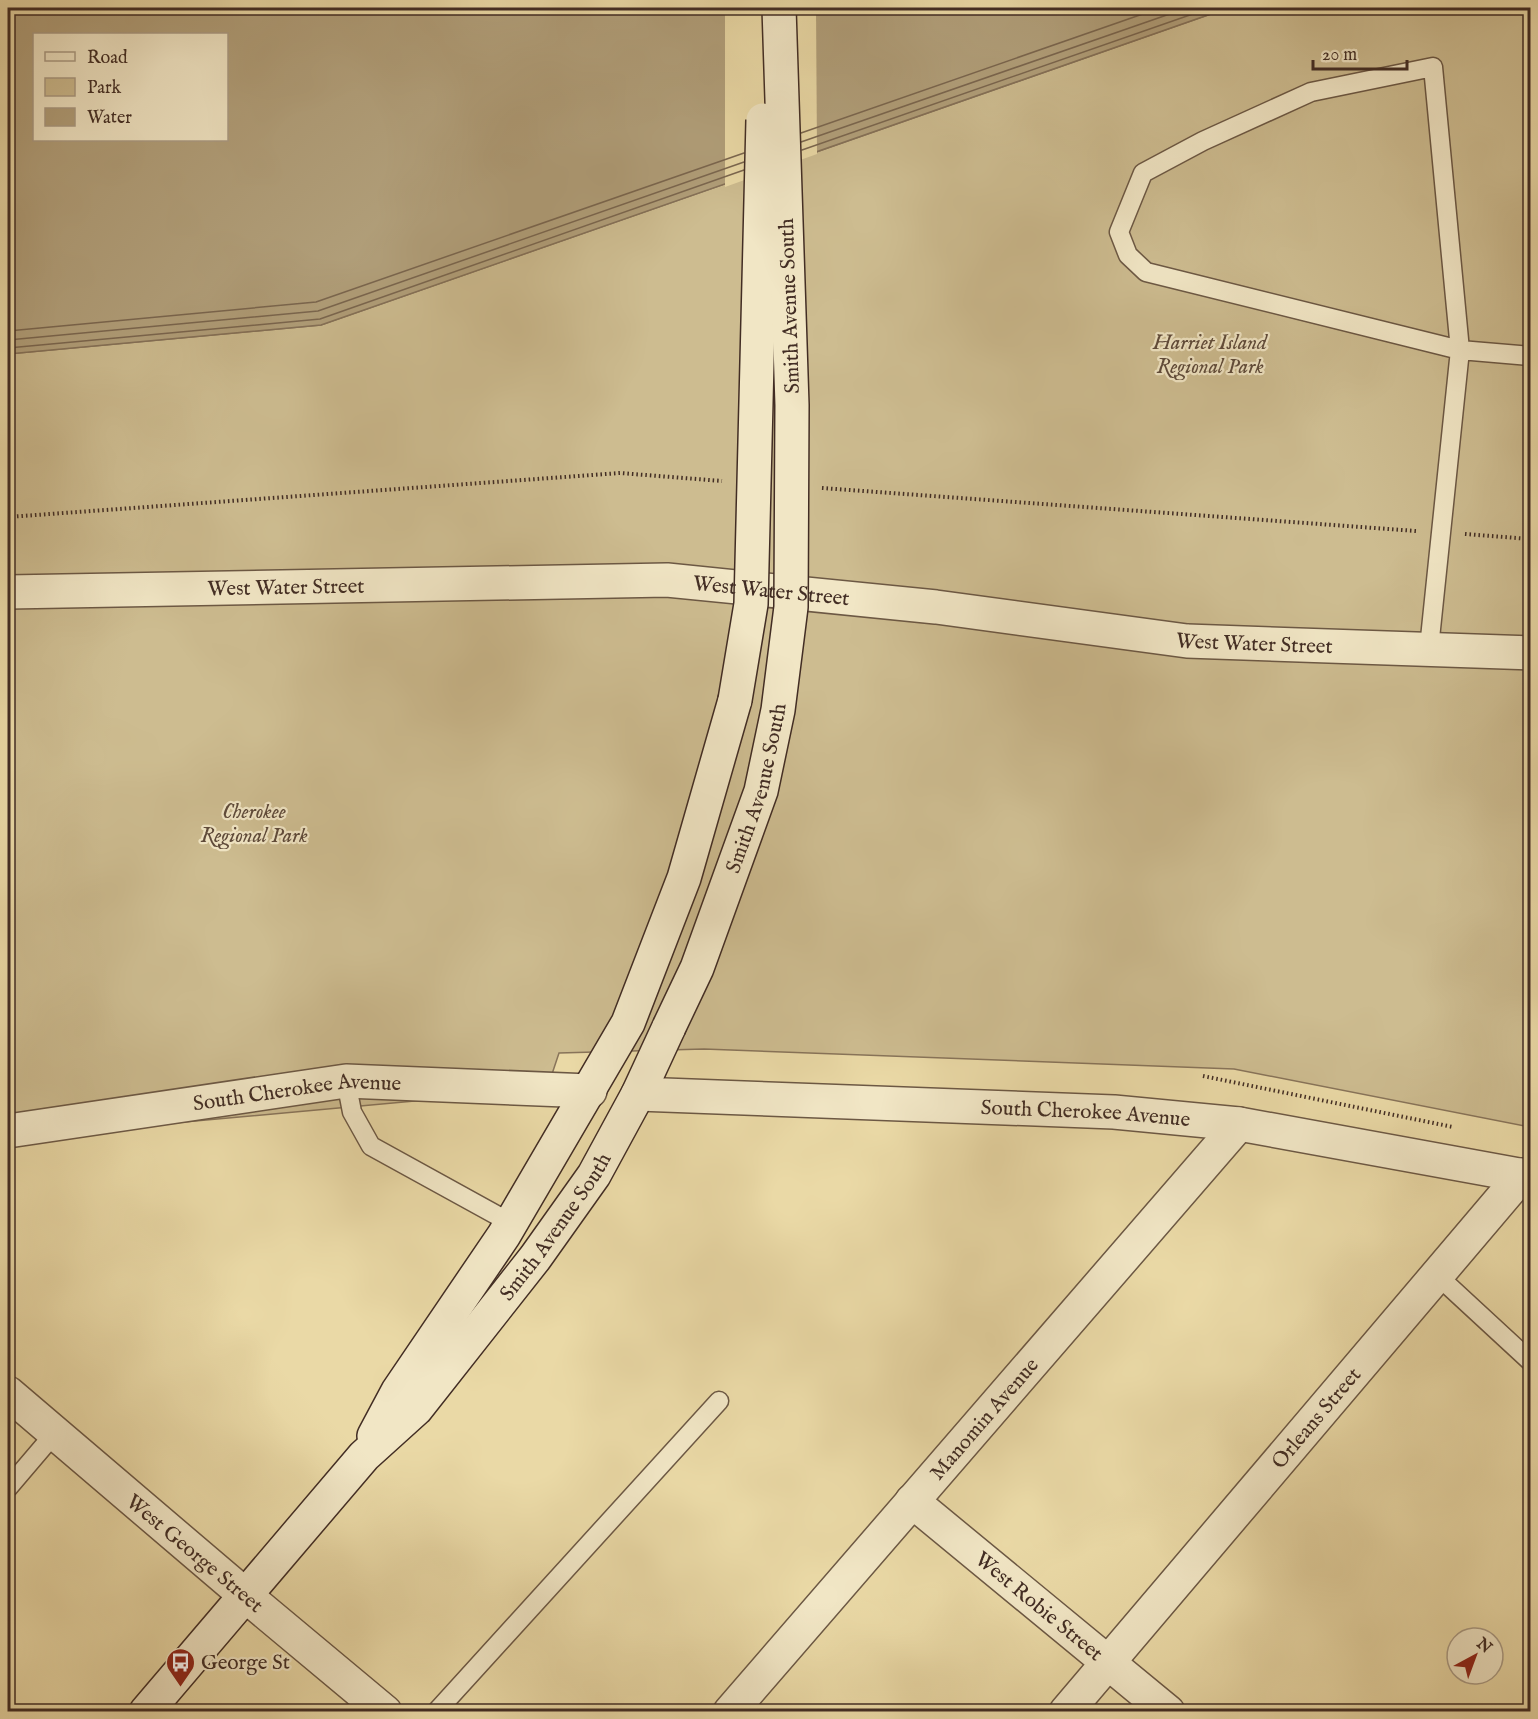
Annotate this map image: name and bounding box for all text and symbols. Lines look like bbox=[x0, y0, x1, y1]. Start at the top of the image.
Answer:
legend bbox=[33, 33, 228, 141]
scale bar bbox=[1313, 33, 1408, 71]
text: 20 m bbox=[1322, 44, 1357, 67]
text: Road bbox=[87, 47, 128, 70]
text: Park bbox=[87, 77, 122, 100]
text: Water bbox=[87, 107, 132, 130]
street label: Smith Avenue South bbox=[774, 218, 807, 394]
park label: Harriet Island Regional Park bbox=[1152, 330, 1269, 381]
street label: West Water Street bbox=[692, 571, 851, 613]
street label: West Water Street bbox=[207, 574, 365, 603]
street label: West Water Street bbox=[1174, 628, 1333, 661]
street label: Smith Avenue South bbox=[720, 702, 794, 877]
park label: Cherokee Regional Park bbox=[200, 799, 308, 850]
street label: South Cherokee Avenue bbox=[191, 1068, 402, 1118]
street label: South Cherokee Avenue bbox=[980, 1095, 1192, 1134]
street label: Smith Avenue South bbox=[494, 1149, 618, 1307]
street label: Manomin Avenue bbox=[925, 1353, 1046, 1486]
street label: Orleans Street bbox=[1266, 1362, 1368, 1475]
street label: West George Street bbox=[120, 1489, 268, 1619]
street label: West Robie Street bbox=[969, 1546, 1108, 1668]
north arrow bbox=[1445, 1626, 1505, 1686]
text: N bbox=[1471, 1633, 1495, 1658]
bus stop icon: George St bbox=[164, 1646, 196, 1688]
place label: George St bbox=[201, 1650, 290, 1677]

